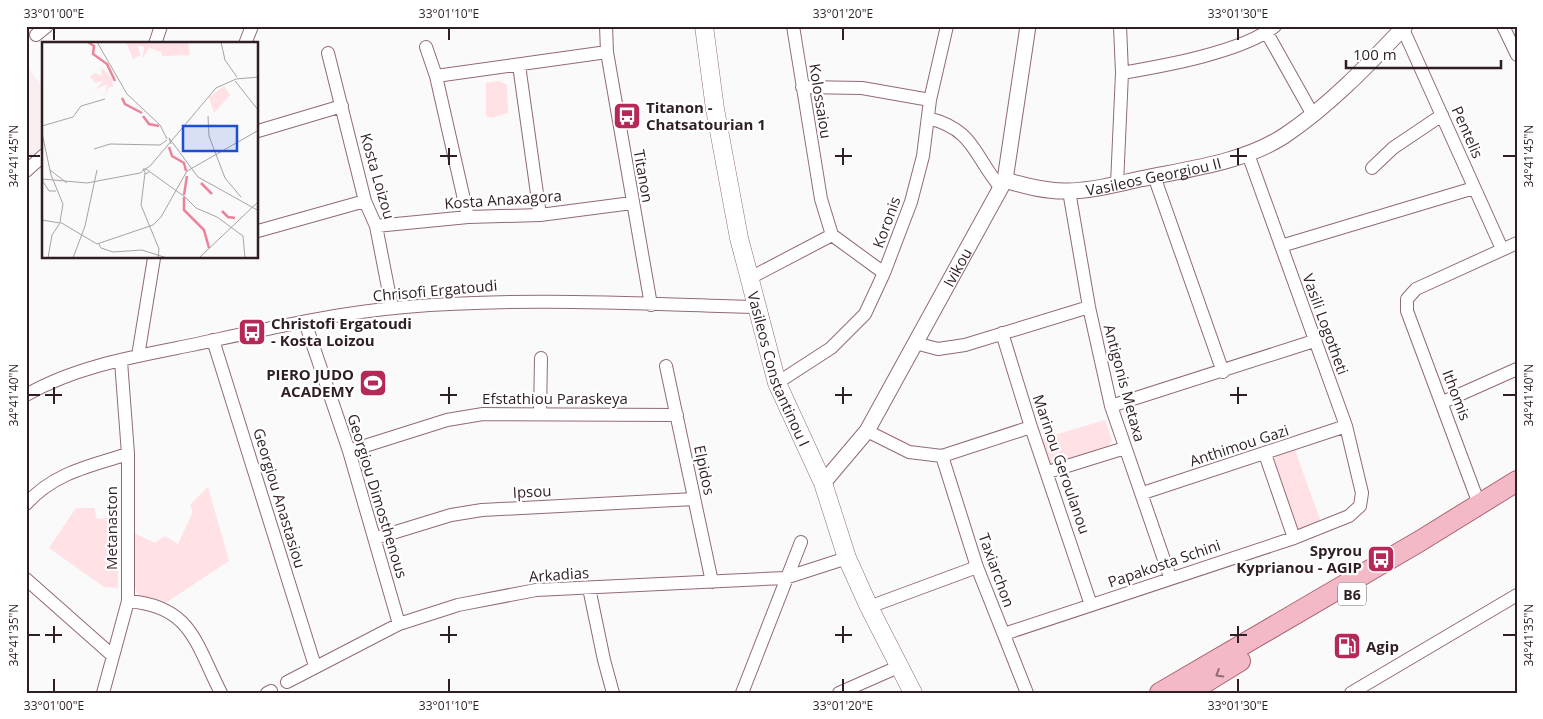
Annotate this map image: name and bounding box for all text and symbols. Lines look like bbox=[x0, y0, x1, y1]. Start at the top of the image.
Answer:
text: 33°01'00"E bbox=[24, 5, 84, 22]
text: 33°01'10"E bbox=[419, 5, 479, 22]
text: 33°01'20"E bbox=[813, 5, 873, 22]
text: 33°01'30"E bbox=[1208, 5, 1268, 22]
scale bar bbox=[1346, 38, 1500, 70]
inset map bbox=[42, 42, 259, 259]
text: 100 m bbox=[1353, 44, 1397, 64]
street label: Kolossaiou bbox=[805, 62, 837, 140]
place label: Titanon - Chatsatourian 1 bbox=[646, 97, 766, 134]
bus stop icon: Titanon - Chatsatourian 1 bbox=[612, 101, 642, 131]
street label: Pentelis bbox=[1448, 103, 1488, 161]
text: 34°41'45"N bbox=[5, 125, 22, 187]
text: 34°41'45"N bbox=[1520, 125, 1537, 187]
street label: Kosta Loizou bbox=[356, 131, 400, 221]
street label: Titanon bbox=[630, 148, 658, 204]
street label: Vasileos Georgiou II bbox=[1085, 153, 1223, 200]
street label: Kosta Anaxagora bbox=[444, 185, 562, 213]
street label: Koronis bbox=[867, 193, 905, 251]
street label: Ivikou bbox=[938, 244, 976, 290]
street label: Vasili Logotheti bbox=[1299, 271, 1353, 377]
street label: Chrisofi Ergatoudi bbox=[372, 275, 498, 305]
street label: Vasileos Constantinou I bbox=[743, 289, 815, 450]
place label: Christofi Ergatoudi - Kosta Loizou bbox=[271, 313, 412, 350]
bus stop icon: Christofi Ergatoudi - Kosta Loizou bbox=[237, 317, 267, 347]
street label: Antigonis Metaxa bbox=[1100, 322, 1150, 444]
text: 34°41'40"N bbox=[5, 364, 22, 426]
place label: PIERO JUDO ACADEMY bbox=[266, 364, 355, 401]
text: 34°41'40"N bbox=[1520, 364, 1537, 426]
street label: Ithomis bbox=[1438, 367, 1476, 423]
sports icon: PIERO JUDO ACADEMY bbox=[358, 368, 388, 398]
street label: Efstathiou Paraskeya bbox=[482, 388, 628, 408]
street label: Marinou Geroulanou bbox=[1029, 392, 1095, 536]
street label: Georgiou Dimosthenous bbox=[343, 411, 413, 581]
street label: Anthimou Gazi bbox=[1187, 420, 1291, 470]
street label: Georgiou Anastasiou bbox=[249, 425, 311, 571]
street label: Elpidos bbox=[690, 443, 720, 497]
street label: Ipsou bbox=[512, 480, 552, 502]
street label: Metanaston bbox=[101, 486, 121, 570]
street label: Taxiarchon bbox=[974, 530, 1020, 610]
street label: Papakosta Schini bbox=[1105, 534, 1223, 592]
place label: Spyrou Kyprianou - AGIP bbox=[1236, 540, 1362, 577]
bus stop icon: Spyrou Kyprianou - AGIP bbox=[1366, 544, 1396, 574]
street label: Arkadias bbox=[528, 562, 590, 586]
road number: B6 bbox=[1338, 582, 1366, 606]
text: 34°41'35"N bbox=[5, 604, 22, 666]
text: 34°41'35"N bbox=[1520, 604, 1537, 666]
fuel station icon: Agip bbox=[1332, 631, 1362, 661]
place label: Agip bbox=[1366, 636, 1399, 656]
one-way arrow bbox=[1216, 667, 1225, 677]
text: 33°01'00"E bbox=[24, 697, 84, 714]
text: 33°01'10"E bbox=[419, 697, 479, 714]
text: 33°01'20"E bbox=[813, 697, 873, 714]
text: 33°01'30"E bbox=[1208, 697, 1268, 714]

